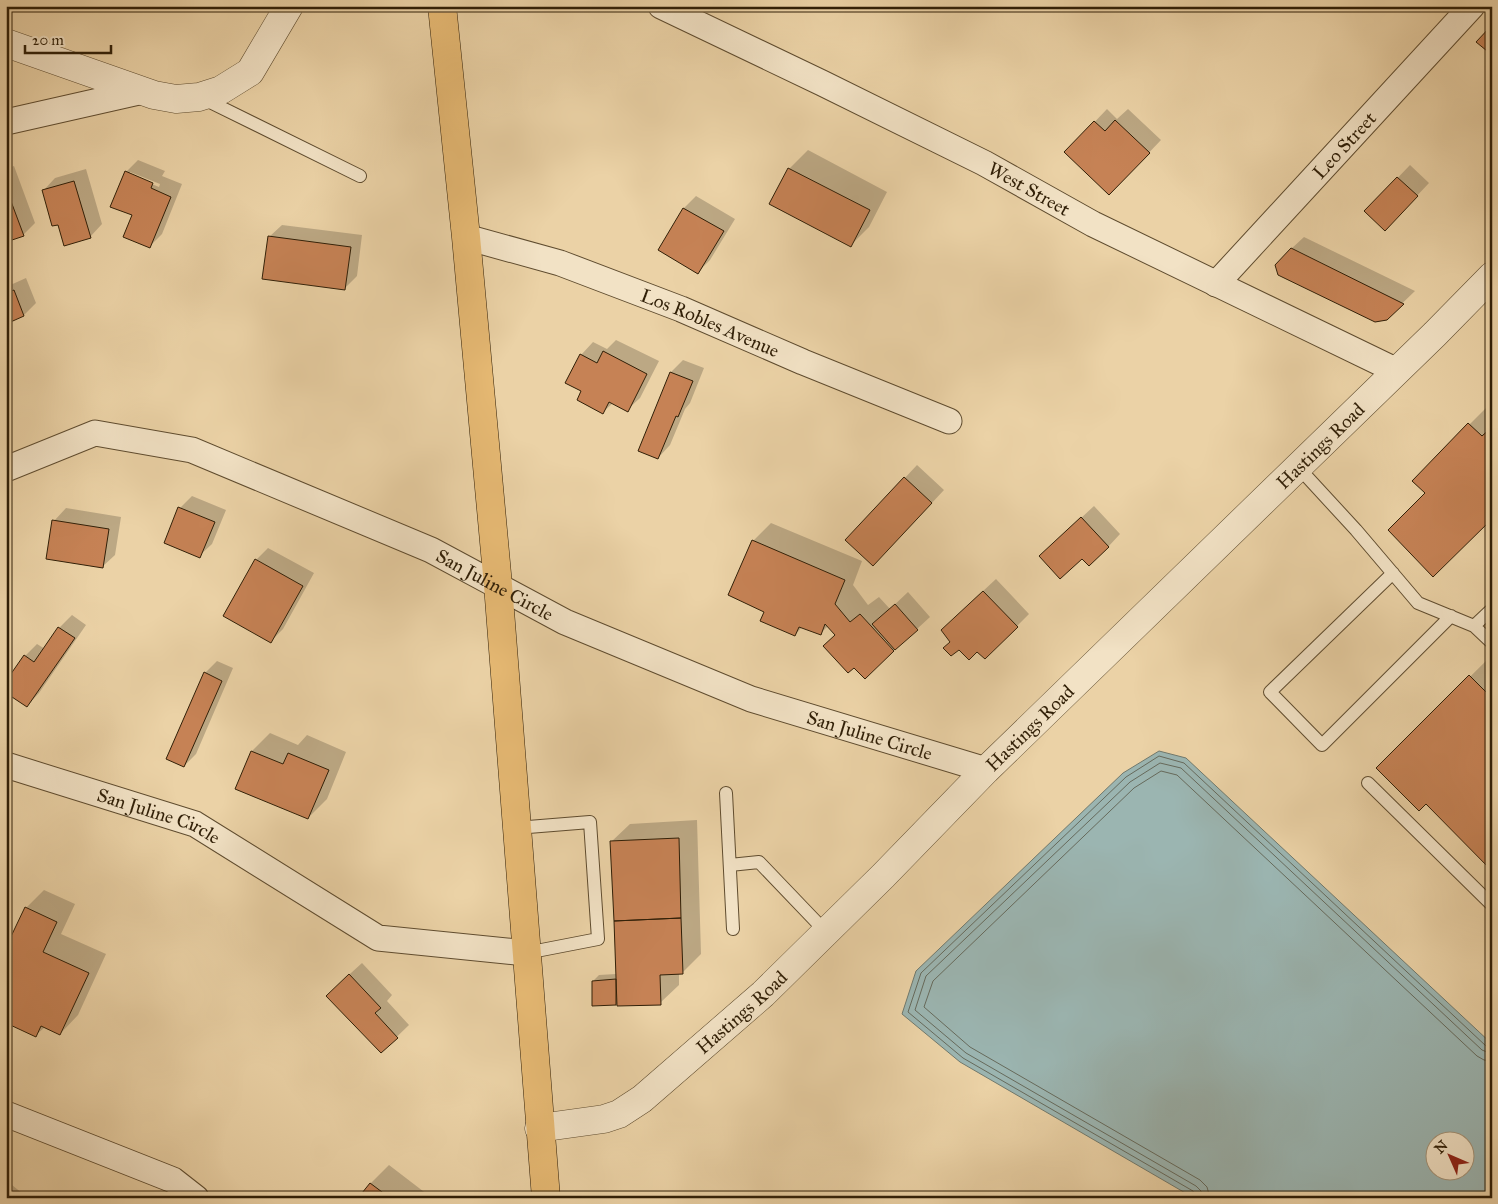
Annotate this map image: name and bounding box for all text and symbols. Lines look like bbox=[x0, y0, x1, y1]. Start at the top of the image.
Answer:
scale bar bbox=[25, 22, 111, 54]
text: 20 m bbox=[32, 31, 64, 49]
street label: Leo Street bbox=[1307, 106, 1381, 183]
street label: West Street bbox=[984, 156, 1074, 221]
street label: Los Robles Avenue bbox=[638, 283, 783, 362]
street label: Hastings Road bbox=[1271, 397, 1369, 493]
street label: San Juline Circle bbox=[432, 543, 557, 625]
street label: Hastings Road bbox=[981, 679, 1079, 776]
street label: San Juline Circle bbox=[804, 705, 935, 765]
street label: San Juline Circle bbox=[94, 783, 225, 849]
street label: Hastings Road bbox=[691, 965, 792, 1058]
north arrow bbox=[1426, 1132, 1476, 1182]
text: N bbox=[1431, 1137, 1451, 1157]

